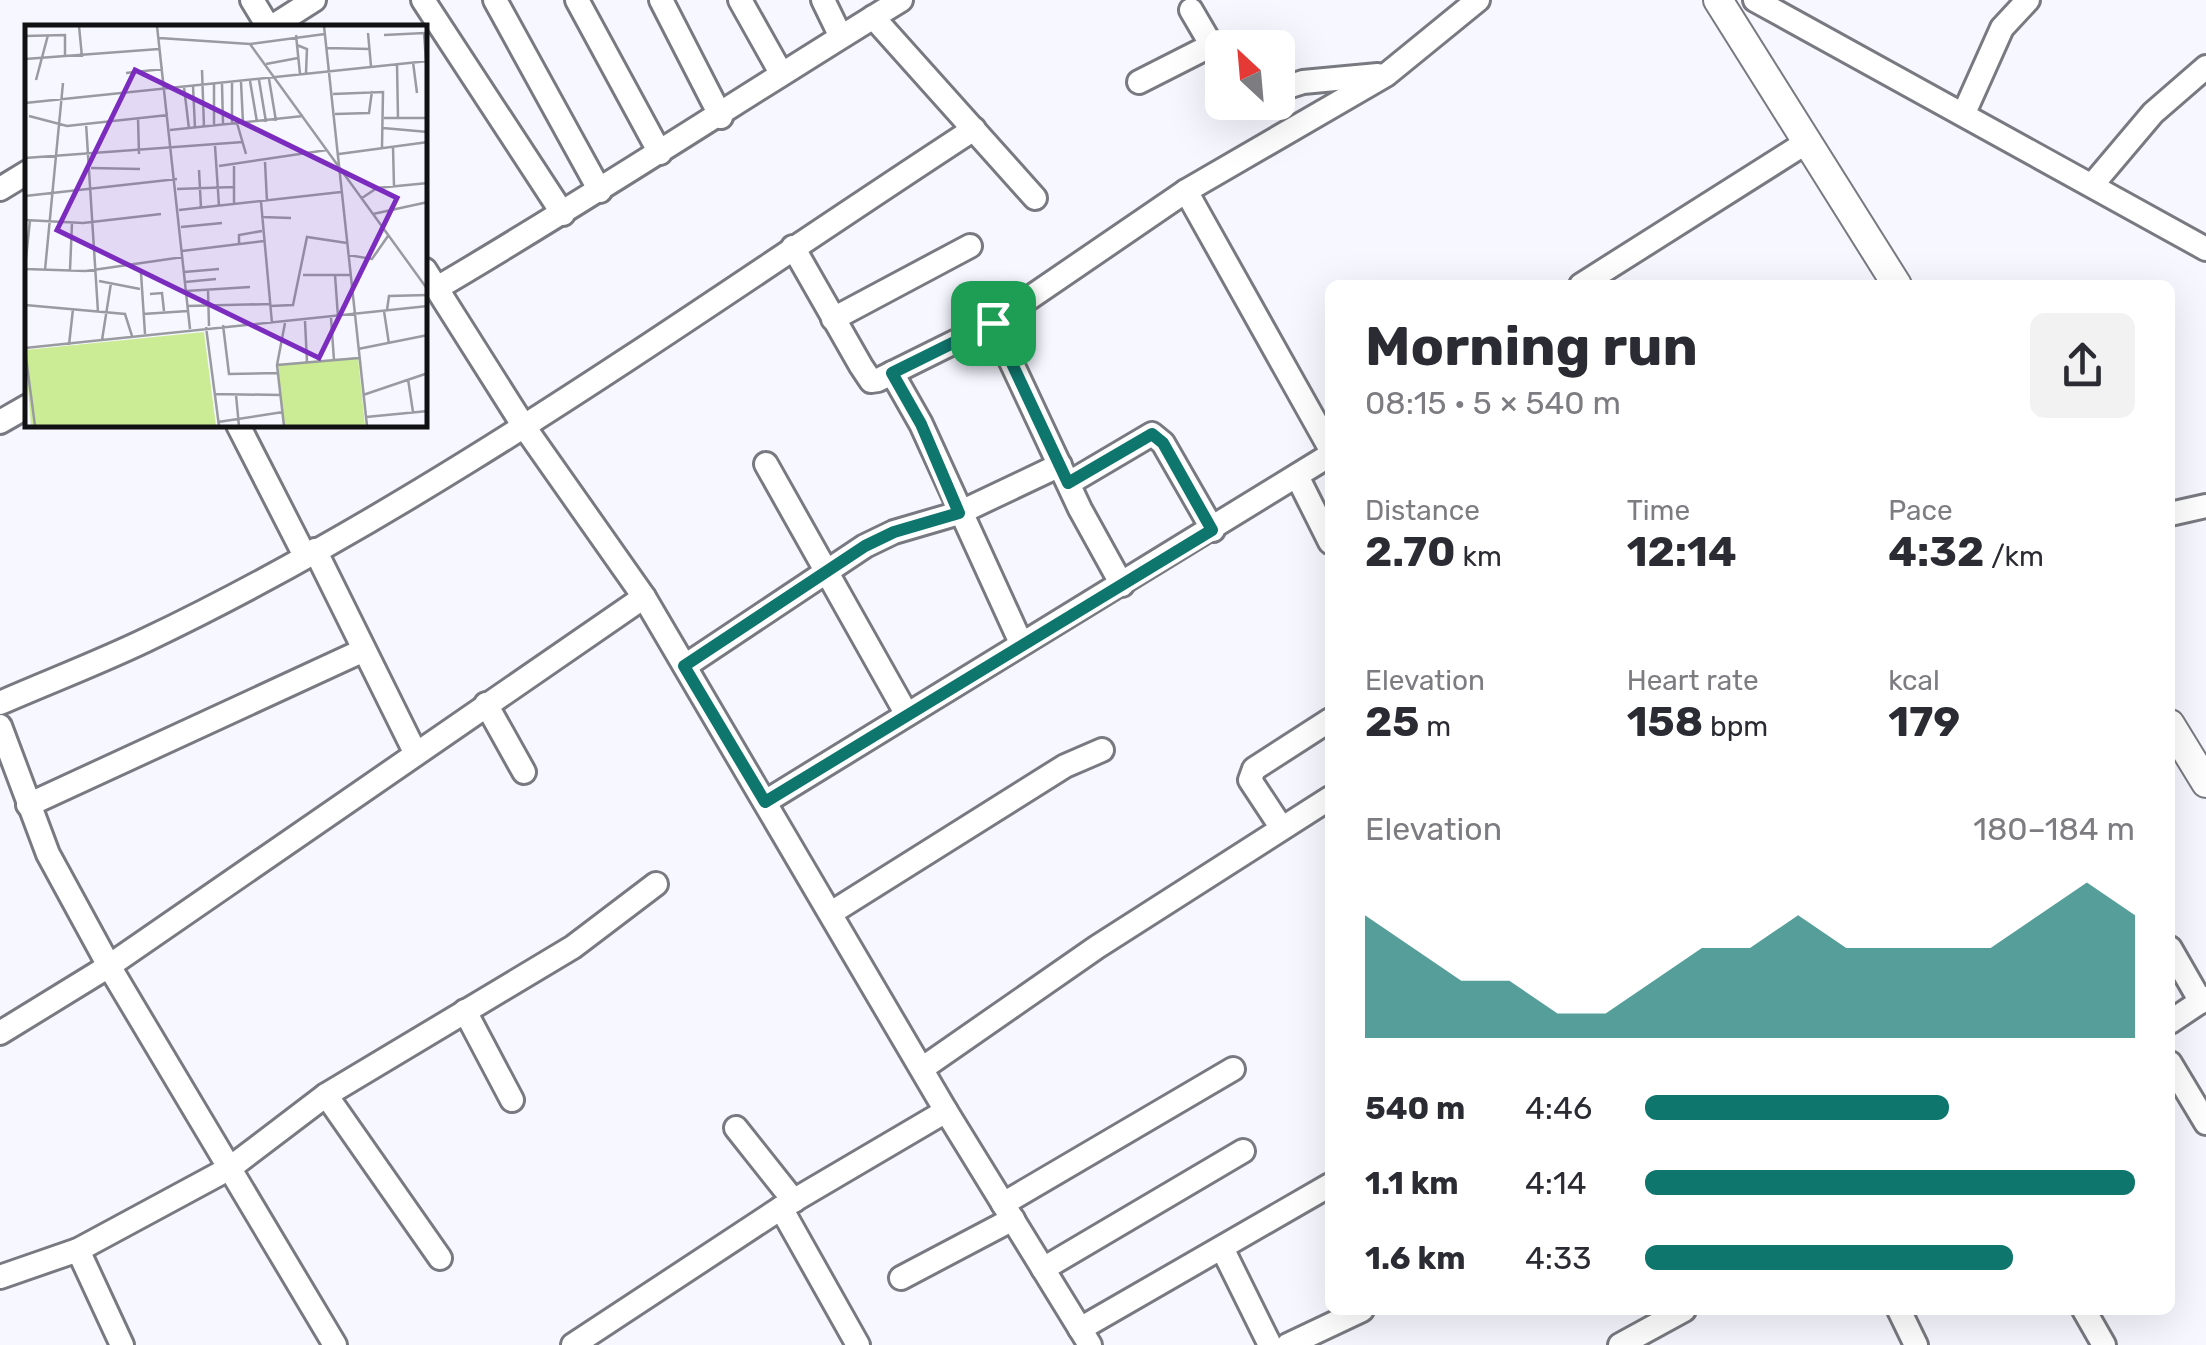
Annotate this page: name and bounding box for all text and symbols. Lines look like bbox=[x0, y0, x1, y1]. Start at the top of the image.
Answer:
inset map bbox=[25, 25, 428, 428]
north arrow bbox=[1205, 30, 1295, 120]
map controls bbox=[1205, 30, 1295, 120]
pin bbox=[951, 281, 1036, 366]
icon: arrive bbox=[966, 296, 1021, 351]
button: share bbox=[2030, 313, 2135, 418]
text: Morning run bbox=[1365, 314, 1698, 379]
text: 08:15 · 5 × 540 m bbox=[1365, 384, 1621, 422]
text: Distance bbox=[1365, 494, 1480, 527]
text: Time bbox=[1627, 494, 1690, 527]
text: Pace bbox=[1888, 494, 1953, 527]
text: 2.70 bbox=[1365, 527, 1456, 577]
text: 12:14 bbox=[1627, 527, 1737, 577]
text: 4:32 bbox=[1888, 527, 1984, 577]
text: km bbox=[1456, 540, 1502, 573]
text: /km bbox=[1984, 540, 2044, 573]
text: Elevation bbox=[1365, 664, 1485, 697]
text: Heart rate bbox=[1627, 664, 1759, 697]
text: kcal bbox=[1888, 664, 1940, 697]
text: 25 bbox=[1365, 697, 1419, 747]
text: 158 bbox=[1627, 697, 1703, 747]
text: 179 bbox=[1888, 697, 1960, 747]
text: m bbox=[1419, 710, 1451, 743]
text: bpm bbox=[1703, 710, 1768, 743]
text: Elevation bbox=[1365, 810, 1502, 848]
text: 180–184 m bbox=[1973, 810, 2135, 848]
text: 540 m bbox=[1365, 1089, 1465, 1127]
text: 4:46 bbox=[1525, 1089, 1592, 1127]
text: 1.1 km bbox=[1365, 1164, 1459, 1202]
text: 4:14 bbox=[1525, 1164, 1587, 1202]
text: 1.6 km bbox=[1365, 1239, 1466, 1277]
text: 4:33 bbox=[1525, 1239, 1592, 1277]

